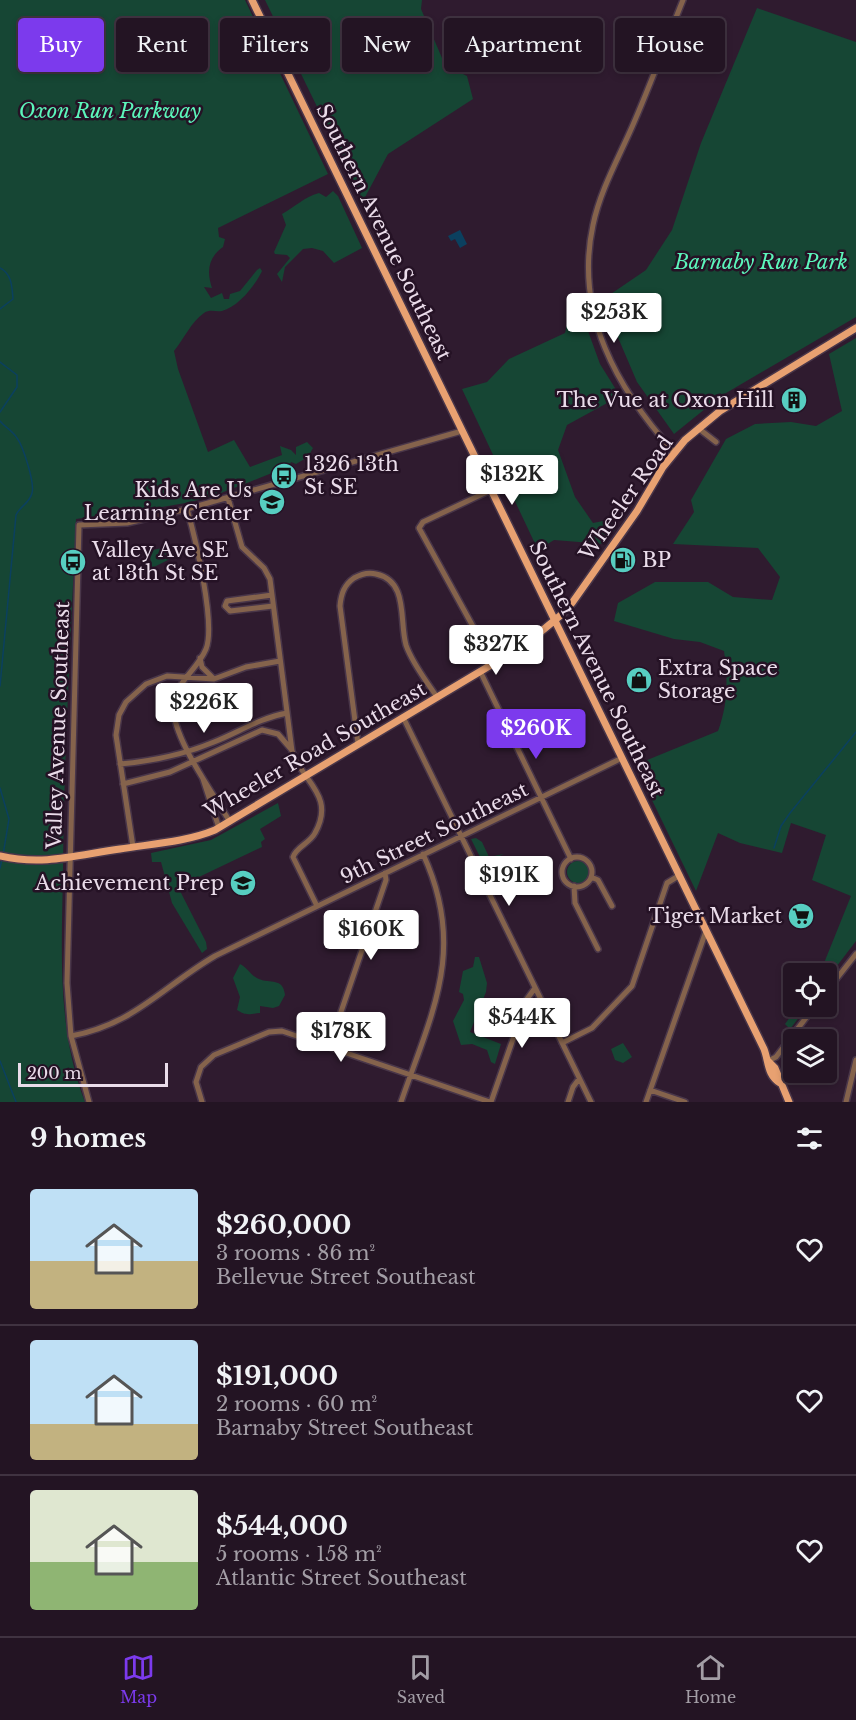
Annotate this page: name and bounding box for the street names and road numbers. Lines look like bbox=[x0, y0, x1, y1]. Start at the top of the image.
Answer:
street label: Southern Avenue Southeast bbox=[311, 100, 457, 364]
street label: Wheeler Road bbox=[574, 431, 678, 566]
street label: Southern Avenue Southeast bbox=[524, 537, 670, 801]
street label: Valley Avenue Southeast bbox=[42, 600, 74, 850]
street label: Wheeler Road Southeast bbox=[199, 676, 431, 824]
street label: 9th Street Southeast bbox=[336, 777, 532, 889]

